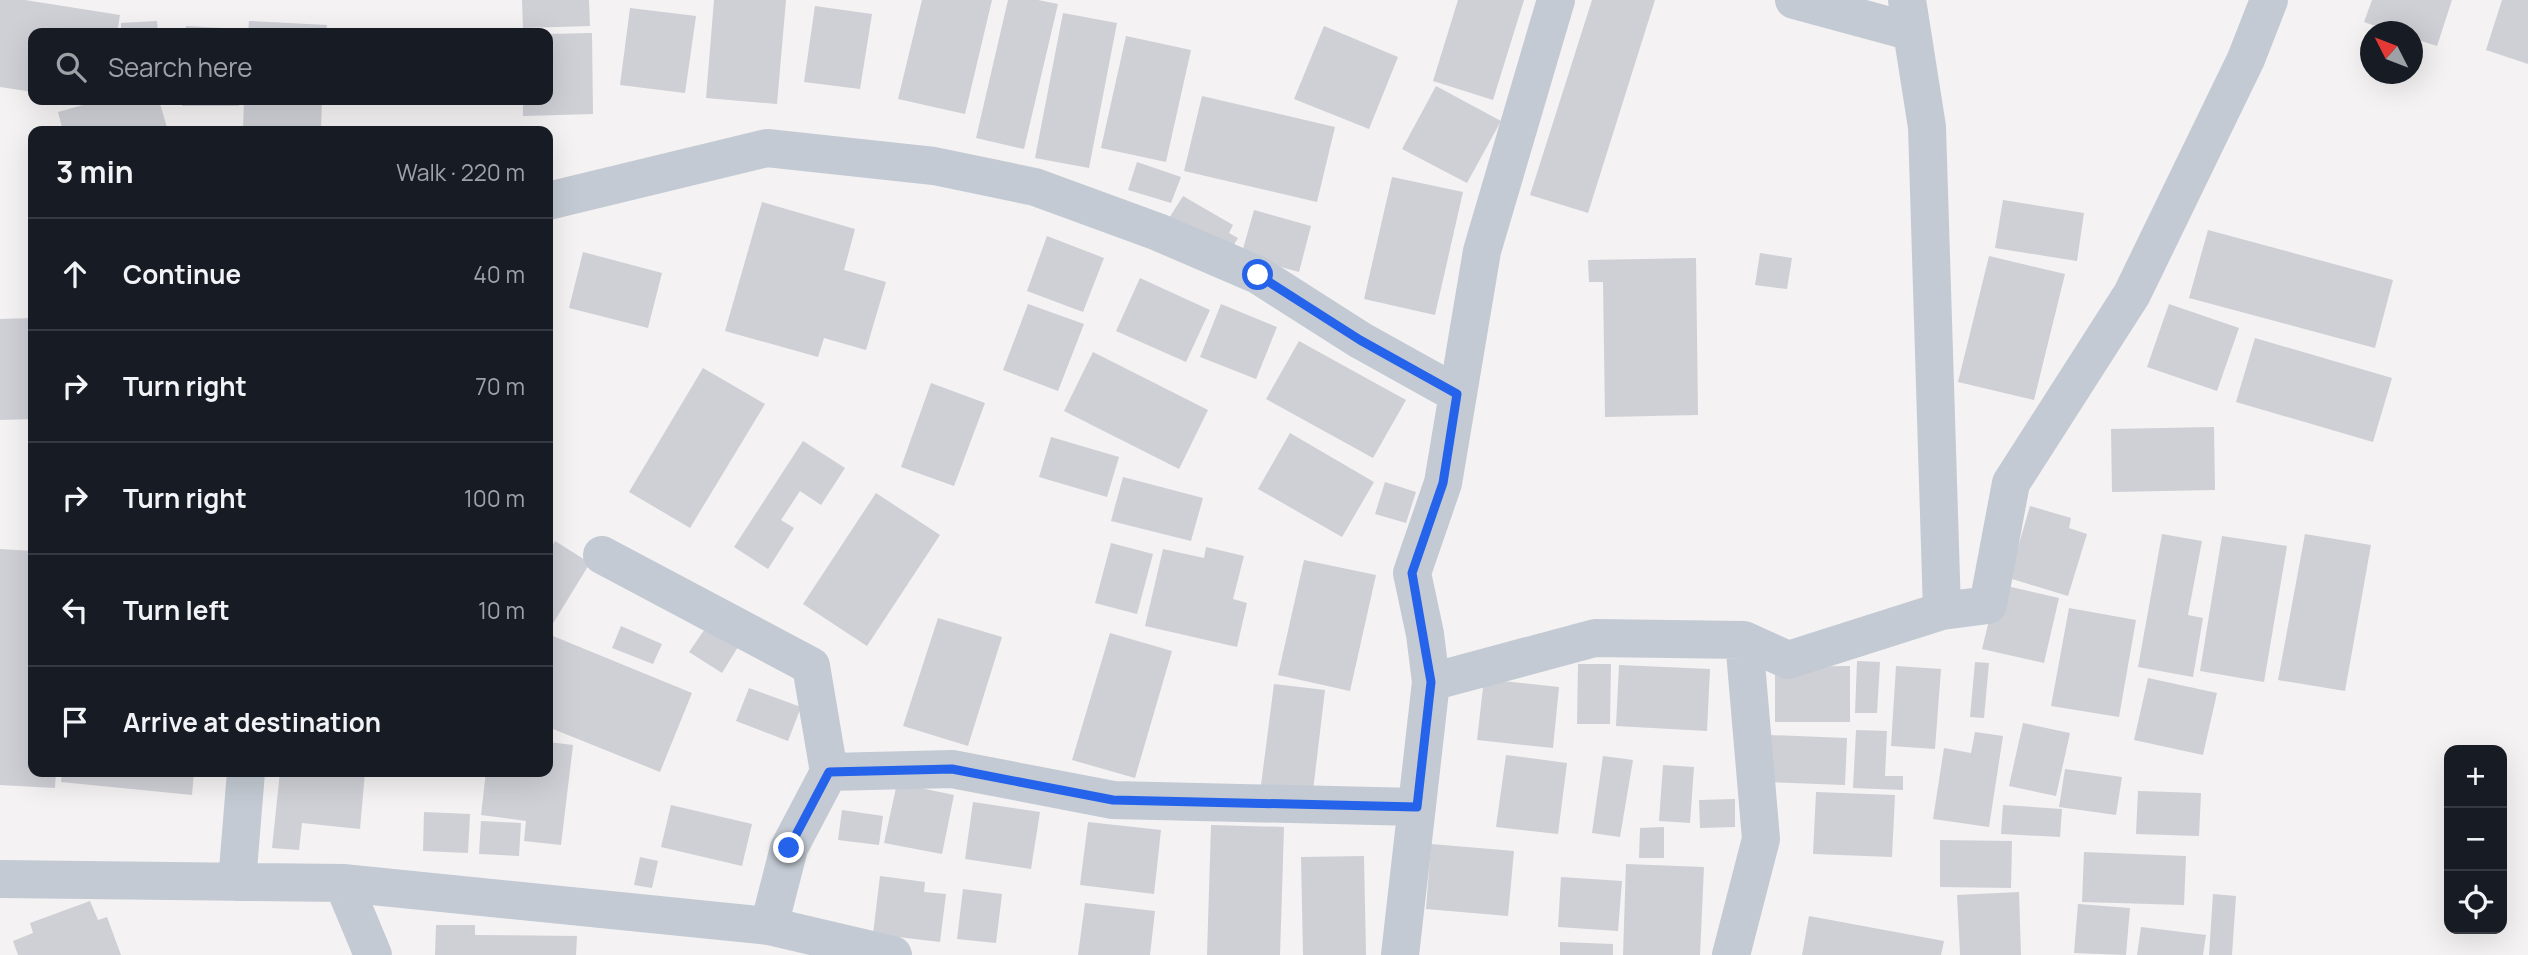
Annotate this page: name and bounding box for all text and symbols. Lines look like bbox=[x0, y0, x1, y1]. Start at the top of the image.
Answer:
north arrow bbox=[2360, 21, 2423, 84]
search box bbox=[28, 28, 553, 105]
icon: search bbox=[52, 48, 90, 86]
text: Search here bbox=[108, 49, 253, 85]
text: 3 min bbox=[56, 151, 134, 192]
text: Walk · 220 m bbox=[396, 156, 525, 188]
icon: ahead bbox=[56, 255, 94, 293]
text: Continue bbox=[123, 256, 241, 292]
text: 40 m bbox=[473, 258, 525, 290]
route start bbox=[1242, 259, 1273, 290]
icon: right bbox=[56, 367, 94, 405]
text: Turn right bbox=[123, 368, 247, 404]
text: 70 m bbox=[475, 370, 525, 402]
icon: right bbox=[56, 479, 94, 517]
text: Turn right bbox=[123, 480, 247, 516]
text: 100 m bbox=[464, 482, 525, 514]
icon: left bbox=[56, 591, 94, 629]
text: Turn left bbox=[123, 592, 230, 628]
text: 10 m bbox=[478, 594, 525, 626]
icon: arrive bbox=[56, 703, 94, 741]
text: Arrive at destination bbox=[123, 704, 381, 740]
map controls bbox=[2444, 745, 2507, 934]
button: + bbox=[2444, 745, 2507, 808]
button: − bbox=[2444, 808, 2507, 871]
route end bbox=[773, 832, 804, 863]
button: locate bbox=[2444, 871, 2507, 934]

